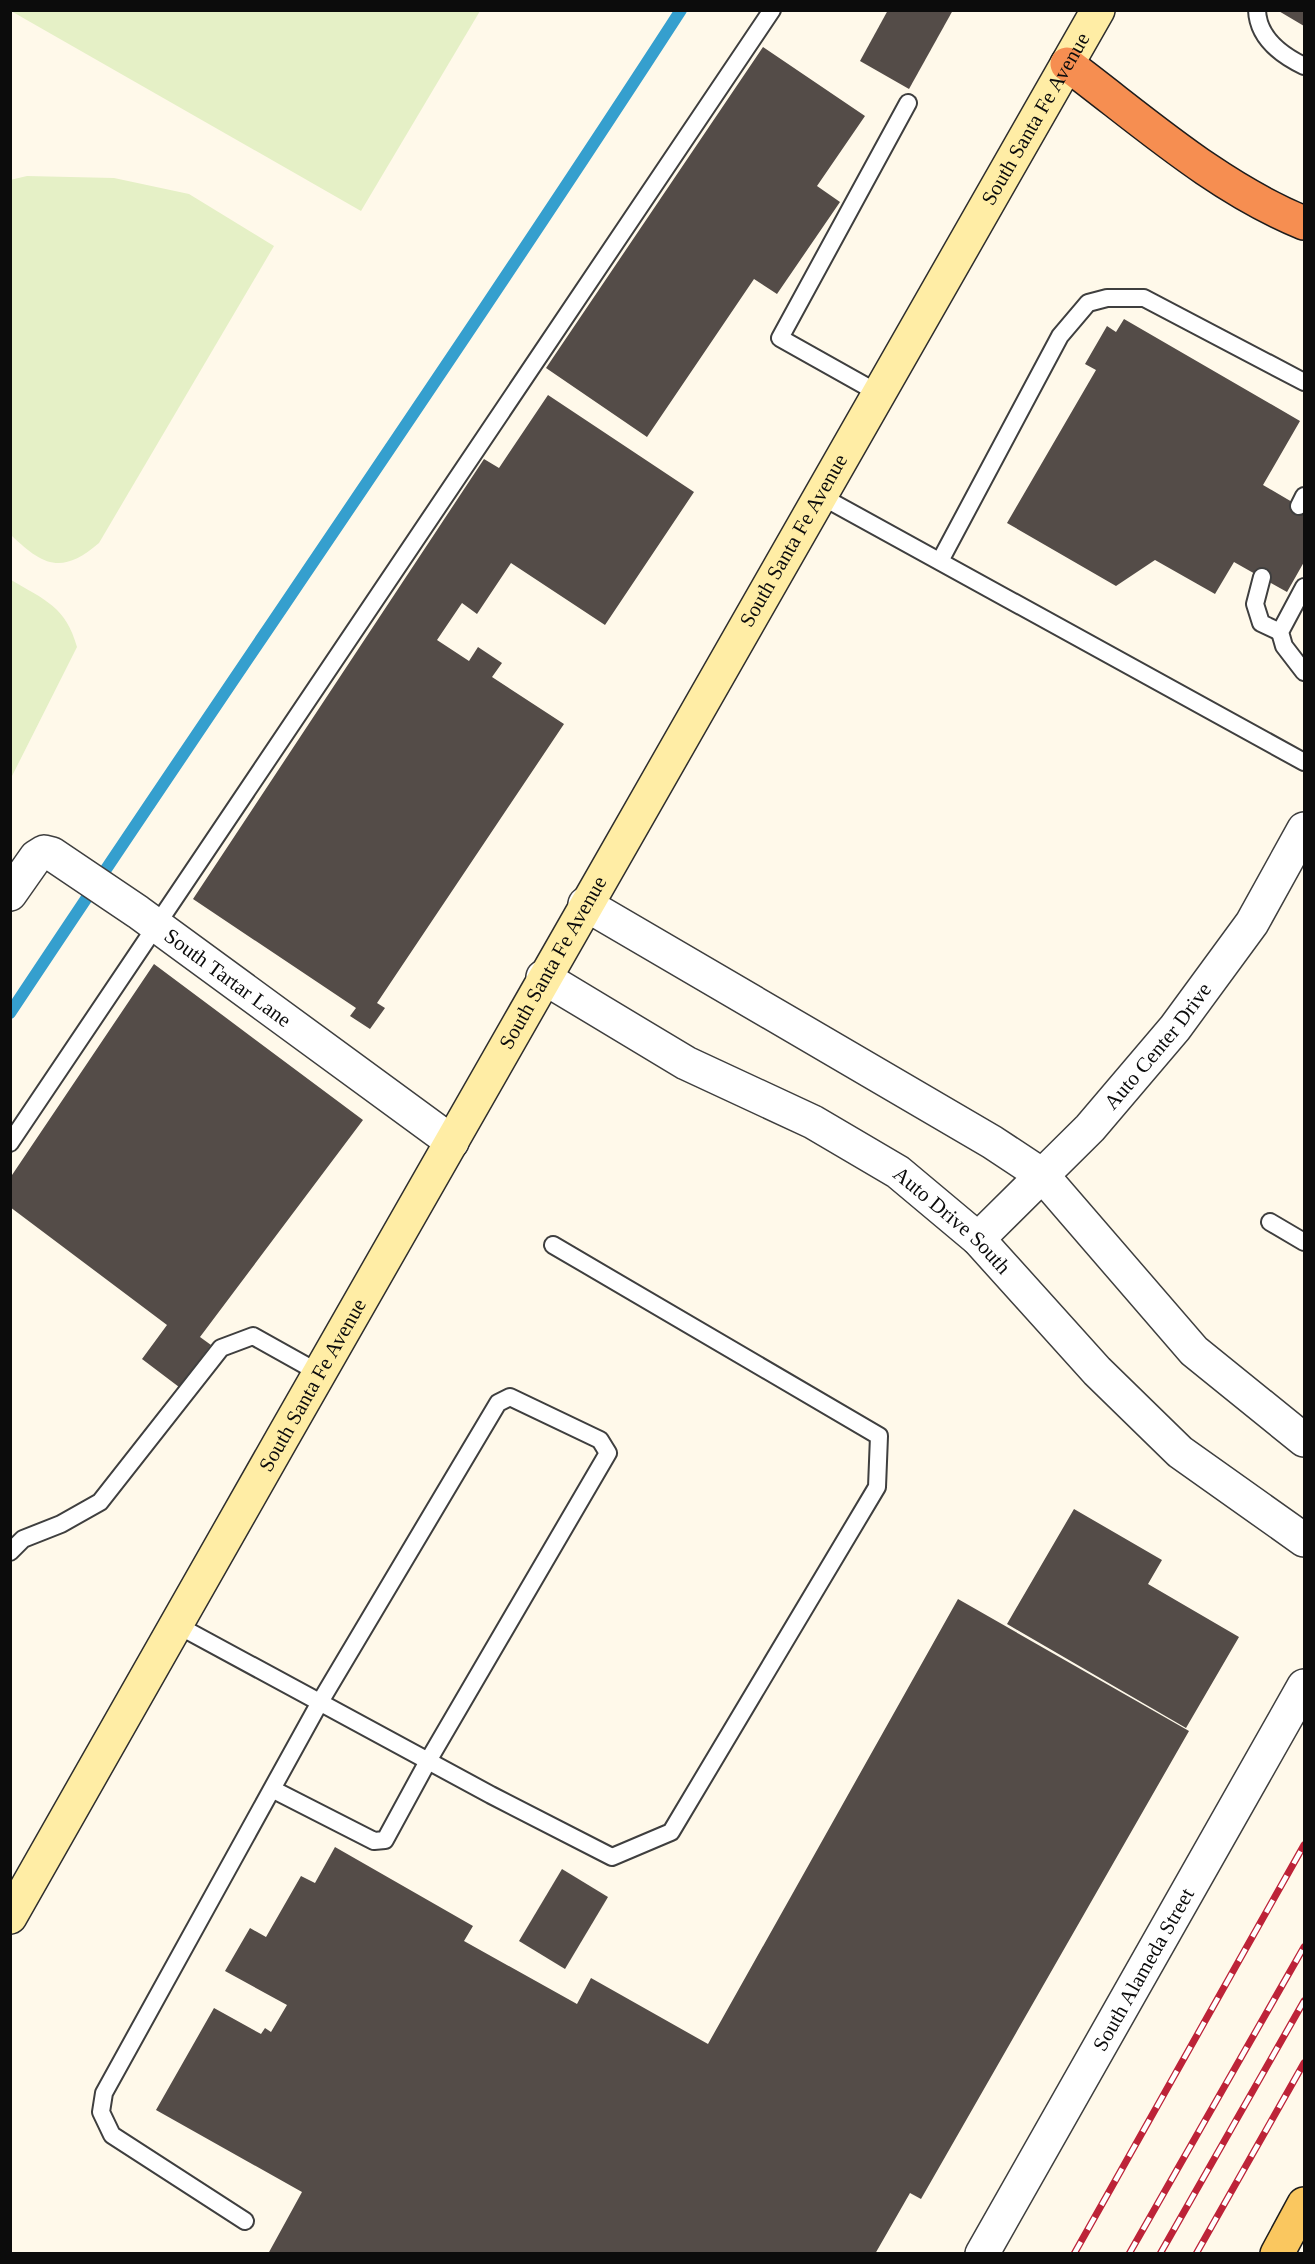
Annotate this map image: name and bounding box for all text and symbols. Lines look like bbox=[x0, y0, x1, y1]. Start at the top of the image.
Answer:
street label: South Santa Fe Avenue bbox=[976, 28, 1094, 209]
street label: South Santa Fe Avenue bbox=[735, 450, 852, 631]
street label: South Santa Fe Avenue bbox=[494, 872, 611, 1053]
street label: South Tartar Lane bbox=[160, 924, 296, 1032]
street label: Auto Center Drive bbox=[1099, 978, 1216, 1114]
street label: Auto Drive South bbox=[889, 1161, 1016, 1279]
street label: South Santa Fe Avenue bbox=[254, 1294, 371, 1476]
street label: South Alameda Street bbox=[1088, 1884, 1199, 2055]

